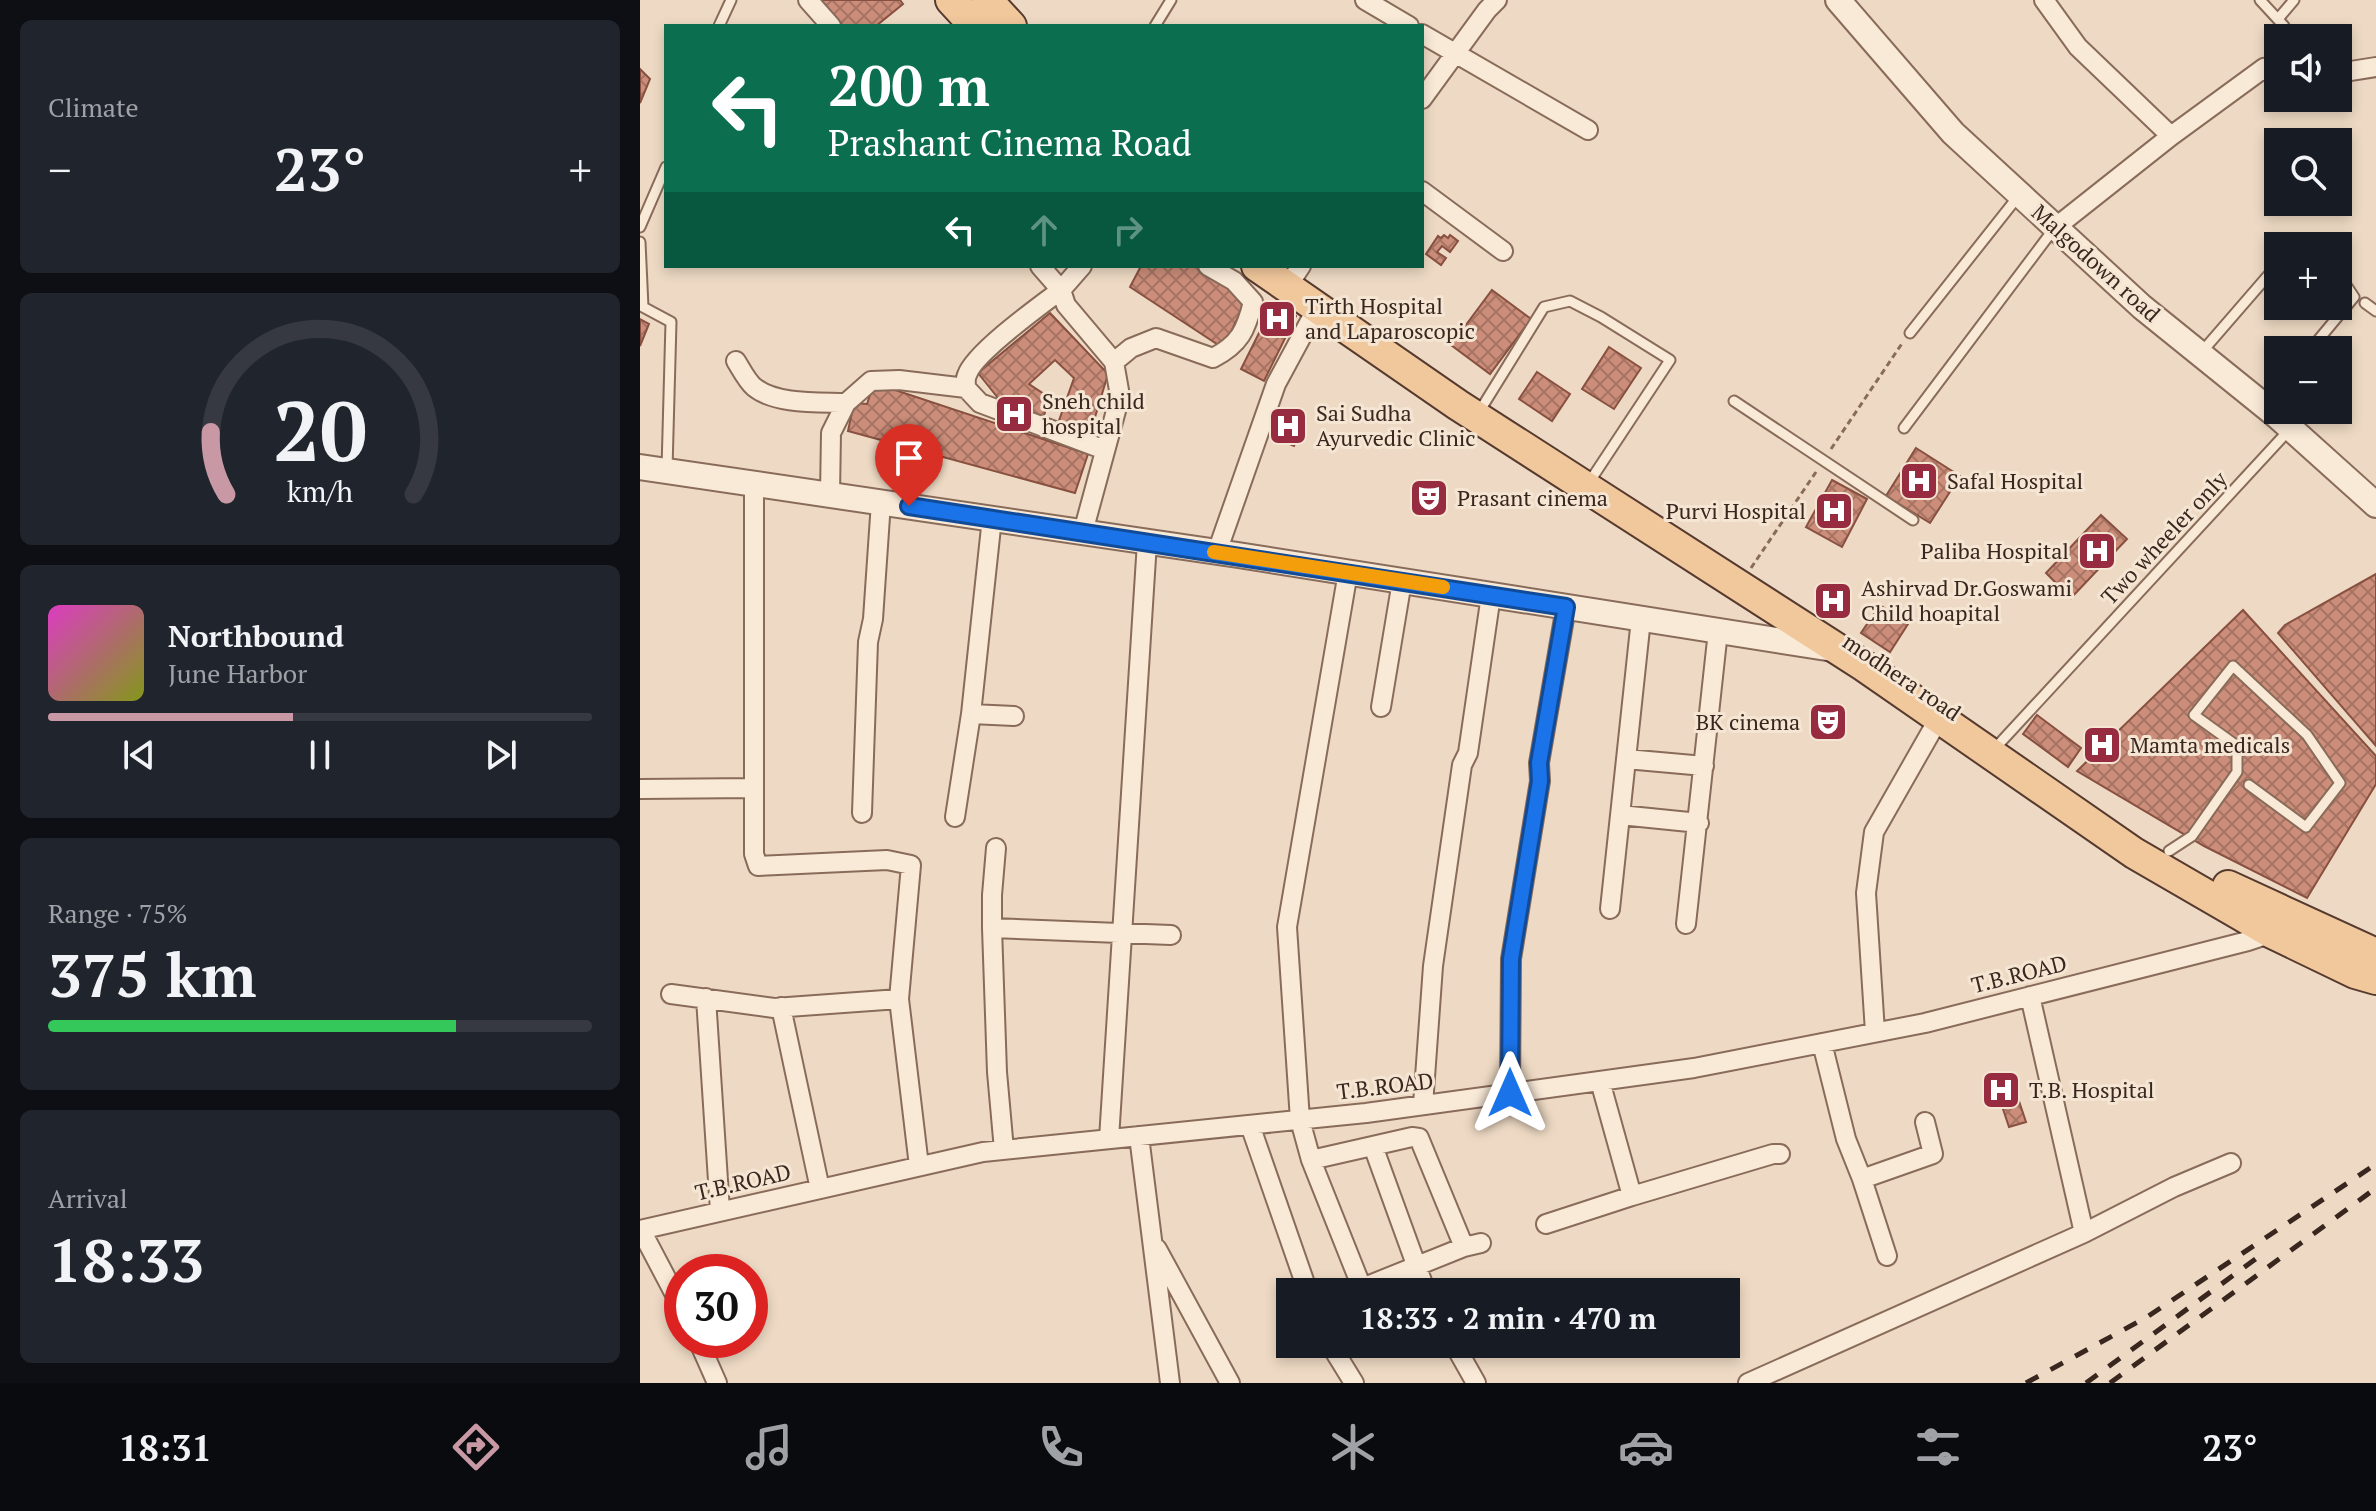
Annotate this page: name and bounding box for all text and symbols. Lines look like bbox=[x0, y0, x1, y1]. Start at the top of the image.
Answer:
map controls bbox=[2264, 24, 2352, 424]
button: sound bbox=[2264, 24, 2352, 112]
text: 200 m bbox=[828, 48, 990, 122]
icon: left bbox=[696, 56, 800, 160]
text: Climate bbox=[48, 90, 139, 124]
text: Prashant Cinema Road bbox=[828, 119, 1192, 166]
button: search bbox=[2264, 128, 2352, 216]
text: 23° bbox=[274, 129, 366, 208]
text: − bbox=[48, 140, 71, 199]
text: + bbox=[569, 140, 592, 199]
street label: Malgodown road bbox=[2026, 197, 2167, 328]
icon: left bbox=[938, 208, 982, 252]
icon: ahead bbox=[1022, 208, 1066, 252]
icon: right bbox=[1106, 208, 1150, 252]
button: + bbox=[2264, 232, 2352, 320]
place label: Tirth Hospital and Laparoscopic bbox=[1305, 291, 1475, 345]
hospital icon: Tirth Hospital and Laparoscopic bbox=[1256, 298, 1298, 340]
button: − bbox=[2264, 336, 2352, 424]
text: 20 bbox=[273, 374, 367, 484]
place label: Sneh child hospital bbox=[1042, 386, 1145, 440]
hospital icon: Sneh child hospital bbox=[993, 393, 1035, 435]
place label: Sai Sudha Ayurvedic Clinic bbox=[1316, 398, 1476, 452]
hospital icon: Sai Sudha Ayurvedic Clinic bbox=[1267, 405, 1309, 447]
pin bbox=[875, 424, 943, 506]
icon: arrive bbox=[887, 436, 931, 480]
hospital icon: Safal Hospital bbox=[1898, 460, 1940, 502]
street label: Two wheeler only bbox=[2094, 464, 2234, 611]
place label: Safal Hospital bbox=[1947, 466, 2083, 495]
text: km/h bbox=[287, 472, 353, 510]
theatre icon: Prasant cinema bbox=[1408, 477, 1450, 519]
place label: Prasant cinema bbox=[1457, 483, 1608, 512]
hospital icon: Purvi Hospital bbox=[1813, 490, 1855, 532]
place label: Purvi Hospital bbox=[1666, 496, 1806, 525]
hospital icon: Paliba Hospital bbox=[2076, 530, 2118, 572]
place label: Paliba Hospital bbox=[1920, 536, 2069, 565]
place label: Ashirvad Dr.Goswami Child hoapital bbox=[1861, 573, 2072, 627]
hospital icon: Ashirvad Dr.Goswami Child hoapital bbox=[1812, 580, 1854, 622]
text: Northbound bbox=[168, 616, 344, 656]
street label: modhera road bbox=[1838, 626, 1967, 727]
text: June Harbor bbox=[168, 656, 307, 690]
theatre icon: BK cinema bbox=[1807, 701, 1849, 743]
place label: BK cinema bbox=[1696, 707, 1800, 736]
hospital icon: Mamta medicals bbox=[2081, 724, 2123, 766]
place label: Mamta medicals bbox=[2130, 730, 2290, 759]
icon: previous bbox=[117, 733, 161, 777]
icon: pause bbox=[298, 733, 342, 777]
icon: next bbox=[479, 733, 523, 777]
text: Range · 75% bbox=[48, 896, 187, 930]
text: 375 km bbox=[48, 935, 256, 1014]
street label: T.B.ROAD bbox=[1968, 948, 2070, 999]
position arrow bbox=[1468, 1051, 1552, 1135]
street label: T.B.ROAD bbox=[1335, 1065, 1435, 1106]
hospital icon: T.B. Hospital bbox=[1980, 1069, 2022, 1111]
place label: T.B. Hospital bbox=[2029, 1075, 2155, 1104]
street label: T.B.ROAD bbox=[692, 1156, 794, 1207]
text: Arrival bbox=[48, 1181, 128, 1215]
text: 18:33 bbox=[48, 1220, 204, 1299]
speed limit sign: 30 bbox=[664, 1254, 768, 1358]
text: 18:33 · 2 min · 470 m bbox=[1360, 1298, 1656, 1338]
icon: directions bbox=[448, 1419, 504, 1475]
icon: music bbox=[741, 1419, 797, 1475]
icon: phone bbox=[1033, 1419, 1089, 1475]
icon: climate bbox=[1325, 1419, 1381, 1475]
icon: car bbox=[1618, 1419, 1674, 1475]
icon: filters bbox=[1910, 1419, 1966, 1475]
text: 18:31 bbox=[118, 1424, 212, 1471]
text: 23° bbox=[2202, 1424, 2258, 1471]

